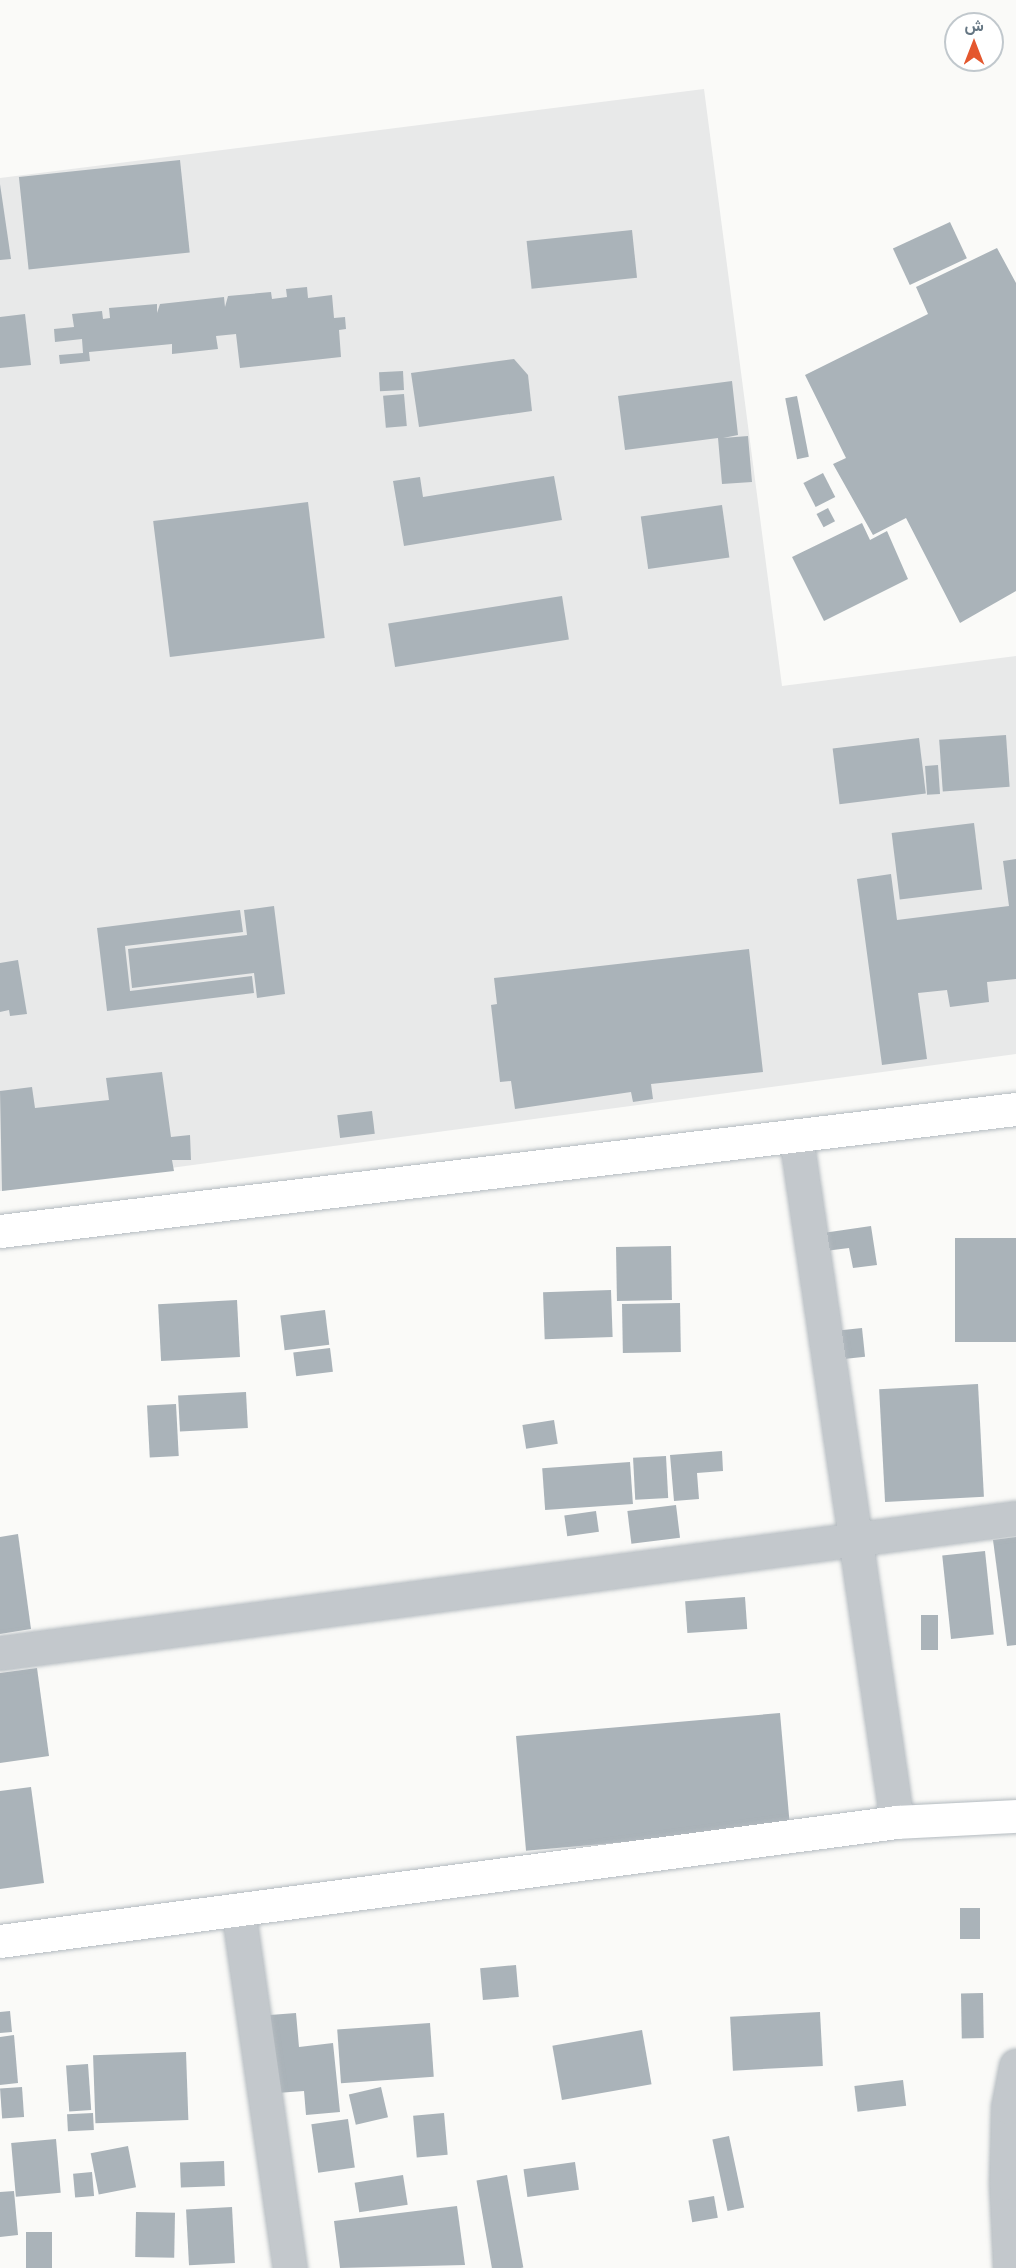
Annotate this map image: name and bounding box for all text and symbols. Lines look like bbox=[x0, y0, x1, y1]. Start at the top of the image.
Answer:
north arrow bbox=[944, 12, 1004, 72]
text: ش bbox=[964, 16, 984, 35]

